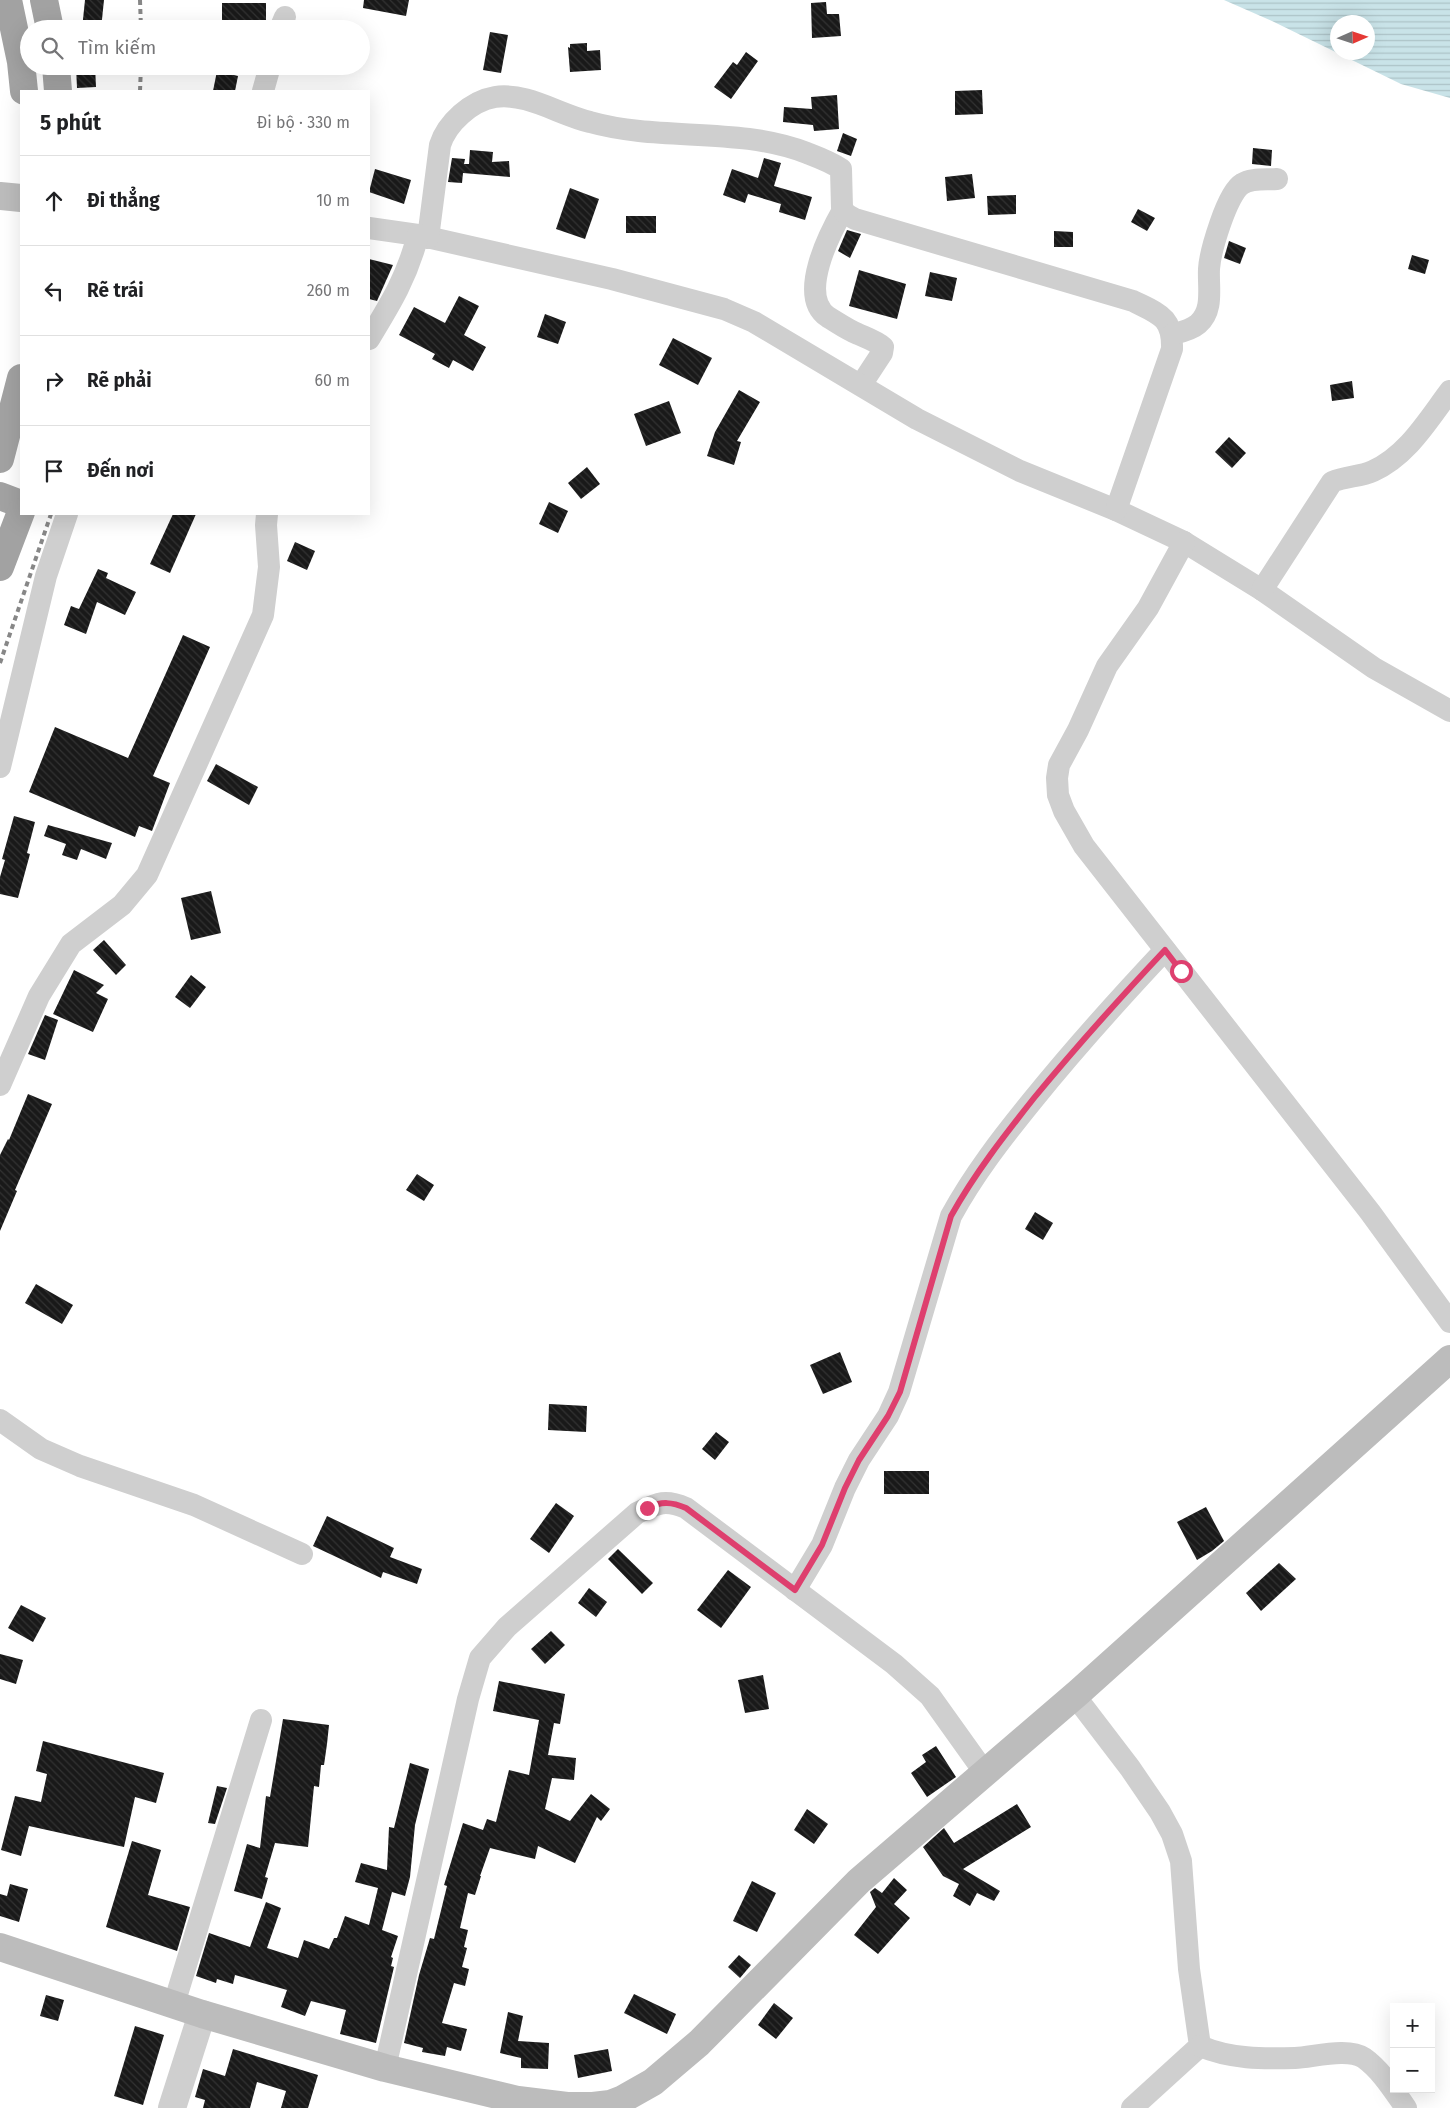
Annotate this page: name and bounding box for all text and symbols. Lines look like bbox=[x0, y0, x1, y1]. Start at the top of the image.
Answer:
north arrow bbox=[1330, 15, 1375, 60]
search box bbox=[20, 20, 370, 75]
icon: search bbox=[38, 34, 66, 62]
text: Tìm kiếm bbox=[78, 36, 156, 59]
text: 5 phút bbox=[40, 110, 101, 136]
text: Đi bộ · 330 m bbox=[257, 113, 350, 132]
icon: ahead bbox=[40, 187, 68, 215]
text: Đi thẳng bbox=[87, 189, 160, 212]
text: 10 m bbox=[316, 191, 350, 210]
icon: left bbox=[40, 277, 68, 305]
text: Rẽ trái bbox=[87, 279, 144, 302]
text: 260 m bbox=[307, 281, 350, 300]
icon: right bbox=[40, 367, 68, 395]
text: Rẽ phải bbox=[87, 369, 152, 392]
text: 60 m bbox=[315, 371, 350, 390]
icon: arrive bbox=[40, 457, 68, 485]
text: Đến nơi bbox=[87, 459, 154, 482]
route start bbox=[1170, 960, 1193, 983]
route end bbox=[636, 1497, 659, 1520]
map controls bbox=[1390, 2003, 1435, 2093]
button: + bbox=[1390, 2003, 1435, 2048]
button: − bbox=[1390, 2048, 1435, 2093]

